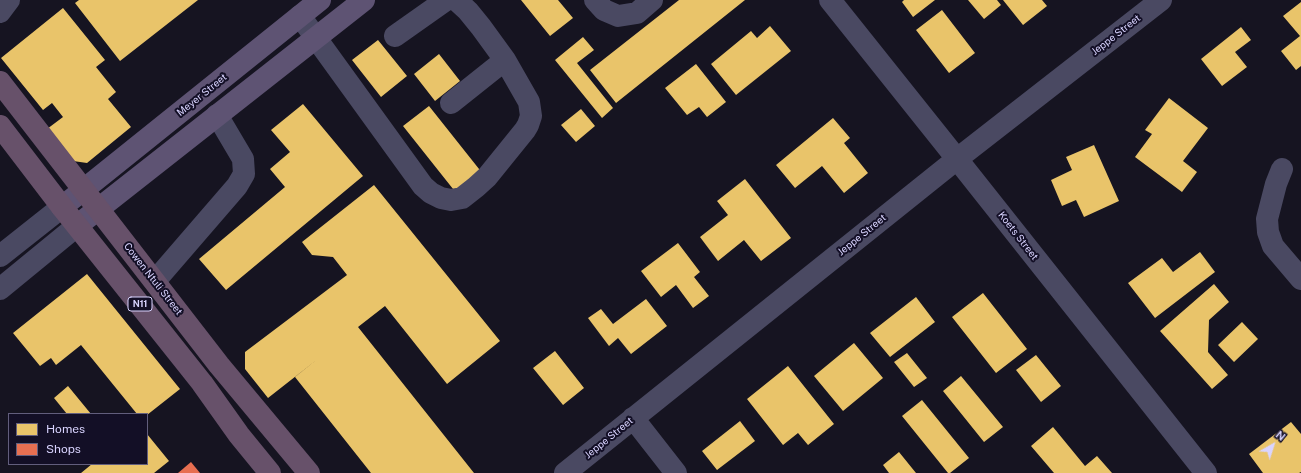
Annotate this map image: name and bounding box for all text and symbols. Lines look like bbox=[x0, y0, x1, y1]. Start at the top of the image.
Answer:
street label: Jeppe Street bbox=[1089, 12, 1143, 58]
street label: Meyer Street bbox=[175, 71, 229, 119]
street label: Koets Street bbox=[995, 209, 1041, 263]
street label: Jeppe Street bbox=[835, 212, 889, 258]
street label: Cowen Ntuli Street bbox=[121, 241, 185, 317]
road number: N11 bbox=[128, 297, 152, 311]
legend bbox=[8, 413, 148, 465]
street label: Jeppe Street bbox=[582, 415, 636, 461]
text: Homes bbox=[46, 422, 85, 436]
north arrow bbox=[1253, 425, 1293, 465]
text: N bbox=[1273, 428, 1288, 443]
text: Shops bbox=[46, 442, 81, 456]

